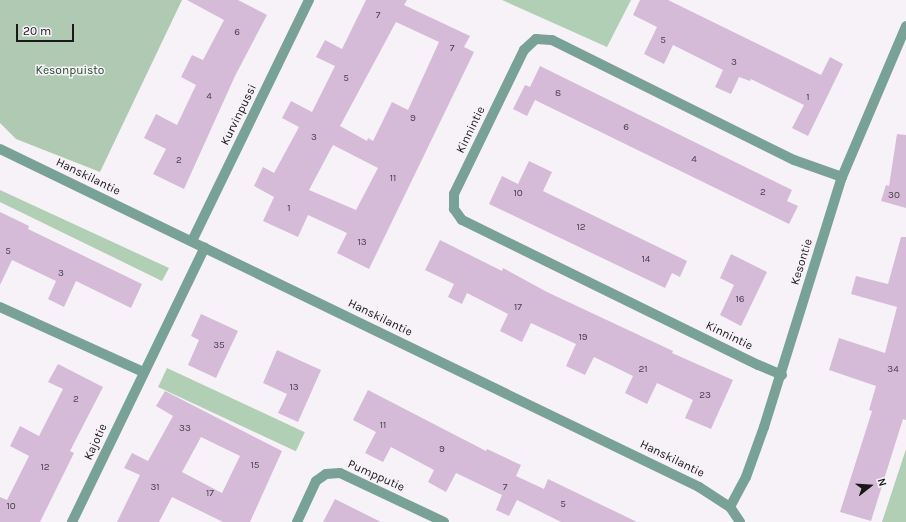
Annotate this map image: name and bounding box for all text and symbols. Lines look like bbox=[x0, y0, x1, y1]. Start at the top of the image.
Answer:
house number: 7 bbox=[376, 10, 380, 22]
scale bar bbox=[18, 16, 76, 42]
text: 20 m bbox=[23, 24, 51, 38]
house number: 6 bbox=[234, 27, 240, 39]
house number: 5 bbox=[660, 35, 666, 47]
house number: 7 bbox=[450, 43, 454, 55]
house number: 3 bbox=[731, 57, 737, 69]
park label: Kesonpuisto bbox=[36, 64, 104, 78]
house number: 5 bbox=[343, 73, 349, 85]
street label: Kurvinpussi bbox=[218, 82, 260, 148]
house number: 8 bbox=[555, 88, 561, 100]
house number: 4 bbox=[206, 91, 212, 103]
house number: 1 bbox=[806, 92, 810, 104]
street label: Kinnintie bbox=[453, 104, 489, 156]
house number: 9 bbox=[410, 113, 416, 125]
house number: 6 bbox=[623, 122, 629, 134]
house number: 3 bbox=[311, 132, 317, 144]
house number: 4 bbox=[691, 154, 697, 166]
street label: Hanskilantie bbox=[53, 155, 123, 199]
house number: 2 bbox=[176, 155, 182, 167]
house number: 11 bbox=[390, 173, 396, 185]
house number: 2 bbox=[760, 187, 766, 199]
house number: 10 bbox=[513, 188, 523, 200]
house number: 30 bbox=[888, 190, 900, 202]
house number: 1 bbox=[287, 203, 291, 215]
house number: 12 bbox=[576, 222, 586, 234]
house number: 13 bbox=[357, 237, 367, 249]
street label: Kesontie bbox=[788, 237, 816, 287]
house number: 5 bbox=[5, 246, 11, 258]
house number: 14 bbox=[642, 254, 650, 266]
house number: 3 bbox=[58, 268, 64, 280]
house number: 16 bbox=[735, 294, 745, 306]
street label: Hanskilantie bbox=[345, 296, 415, 340]
house number: 17 bbox=[514, 302, 522, 314]
street label: Kinnintie bbox=[703, 318, 755, 354]
house number: 19 bbox=[578, 332, 588, 344]
house number: 35 bbox=[213, 340, 225, 352]
house number: 21 bbox=[638, 364, 648, 376]
house number: 34 bbox=[887, 364, 899, 376]
house number: 13 bbox=[289, 382, 299, 394]
house number: 23 bbox=[699, 390, 711, 402]
house number: 2 bbox=[73, 394, 79, 406]
house number: 11 bbox=[380, 420, 386, 432]
street label: Kajotie bbox=[81, 422, 111, 462]
house number: 33 bbox=[179, 423, 191, 435]
street label: Hanskilantie bbox=[637, 437, 707, 481]
house number: 9 bbox=[439, 444, 445, 456]
street label: Pumpputie bbox=[345, 457, 407, 495]
house number: 15 bbox=[251, 460, 259, 472]
house number: 12 bbox=[40, 462, 50, 474]
north arrow bbox=[850, 466, 890, 506]
text: N bbox=[875, 477, 889, 488]
house number: 31 bbox=[150, 482, 160, 494]
house number: 7 bbox=[503, 482, 507, 494]
house number: 17 bbox=[206, 488, 214, 500]
house number: 5 bbox=[560, 499, 566, 511]
house number: 10 bbox=[6, 501, 16, 513]

